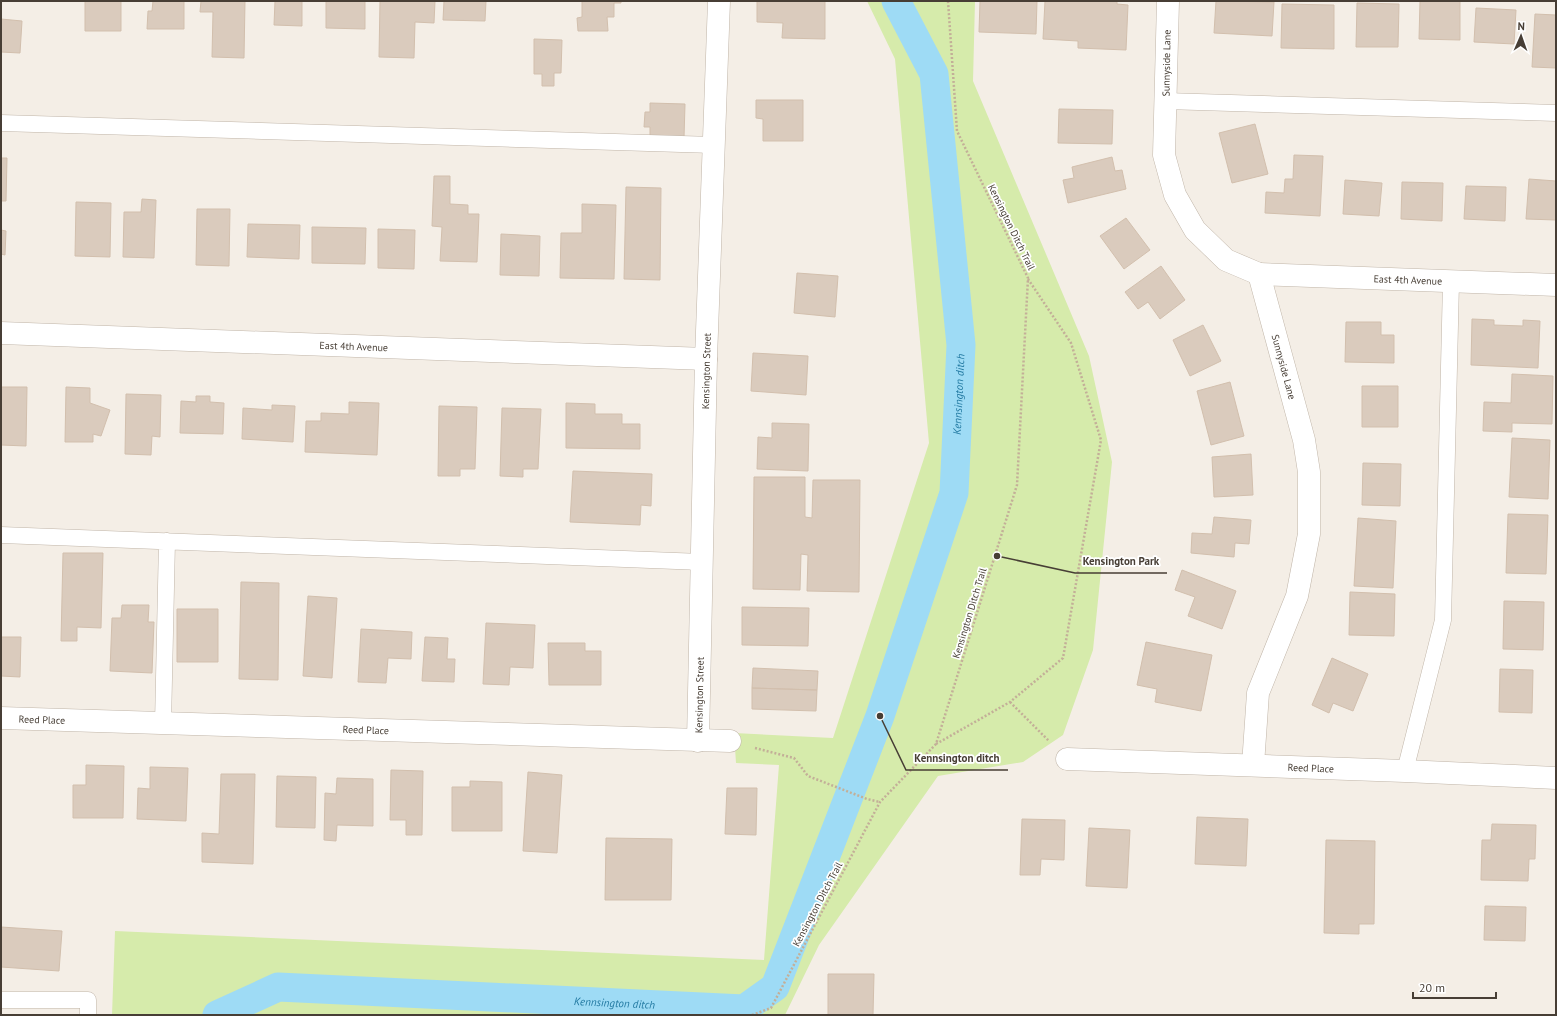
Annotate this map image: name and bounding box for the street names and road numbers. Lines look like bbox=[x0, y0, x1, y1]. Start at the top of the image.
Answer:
street label: Sunnyside Lane bbox=[1159, 29, 1174, 97]
street label: Kensington Ditch Trail bbox=[985, 182, 1038, 272]
street label: East 4th Avenue bbox=[1373, 272, 1442, 288]
street label: Kensington Street bbox=[699, 332, 714, 409]
street label: Sunnyside Lane bbox=[1269, 333, 1299, 401]
street label: East 4th Avenue bbox=[319, 339, 388, 354]
street label: Kensington Ditch Trail bbox=[950, 566, 989, 660]
street label: Kensington Street bbox=[692, 656, 707, 733]
street label: Reed Place bbox=[19, 713, 65, 727]
street label: Reed Place bbox=[342, 723, 389, 737]
street label: Reed Place bbox=[1287, 761, 1334, 775]
street label: Kensington Ditch Trail bbox=[790, 860, 845, 949]

